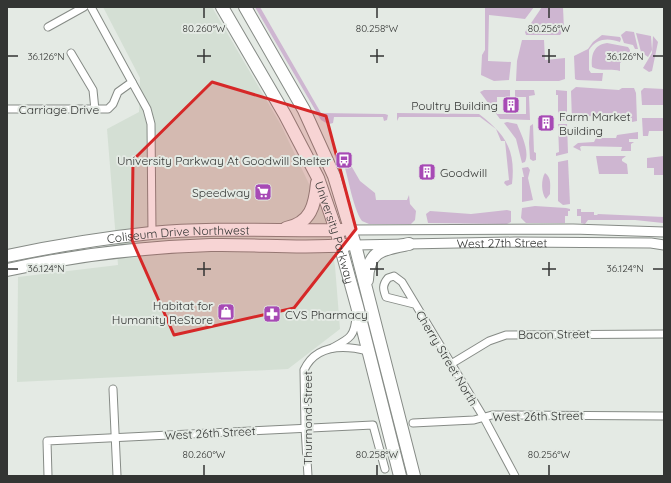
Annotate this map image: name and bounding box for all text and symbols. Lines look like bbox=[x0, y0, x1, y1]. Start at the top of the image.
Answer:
text: 80.260°W bbox=[182, 22, 226, 35]
text: 80.258°W bbox=[356, 22, 399, 35]
text: 80.256°W bbox=[528, 22, 571, 35]
text: 36.126°N bbox=[27, 50, 65, 63]
text: 36.126°N bbox=[606, 50, 644, 63]
building icon: Poultry Building bbox=[501, 95, 521, 115]
place label: Poultry Building bbox=[411, 98, 498, 113]
street label: Carriage Drive bbox=[19, 102, 99, 117]
place label: Farm Market Building bbox=[559, 109, 631, 138]
building icon: Farm Market Building bbox=[536, 113, 556, 133]
bus stop icon: University Parkway At Goodwill Shelter bbox=[334, 150, 354, 170]
place label: University Parkway At Goodwill Shelter bbox=[117, 153, 331, 168]
building icon: Goodwill bbox=[417, 162, 437, 182]
place label: Goodwill bbox=[440, 165, 487, 180]
street label: University Parkway bbox=[312, 179, 358, 285]
supermarket icon: Speedway bbox=[253, 182, 273, 202]
place label: Speedway bbox=[192, 185, 250, 200]
street label: Coliseum Drive Northwest bbox=[106, 222, 250, 246]
street label: West 27th Street bbox=[456, 234, 547, 251]
text: 36.124°N bbox=[28, 262, 64, 275]
text: 36.124°N bbox=[607, 262, 643, 275]
place label: Habitat for Humanity ReStore bbox=[112, 298, 213, 327]
shop icon: Habitat for Humanity ReStore bbox=[216, 302, 236, 322]
pharmacy icon: CVS Pharmacy bbox=[262, 304, 282, 324]
place label: CVS Pharmacy bbox=[285, 307, 368, 322]
street label: Cherry Street North bbox=[413, 308, 481, 408]
street label: Bacon Street bbox=[518, 326, 590, 342]
street label: Thurmond Street bbox=[300, 371, 315, 465]
street label: West 26th Street bbox=[492, 408, 584, 424]
street label: West 26th Street bbox=[164, 423, 256, 443]
text: 80.260°W bbox=[182, 448, 226, 461]
text: 80.258°W bbox=[356, 448, 399, 461]
text: 80.256°W bbox=[528, 448, 571, 461]

